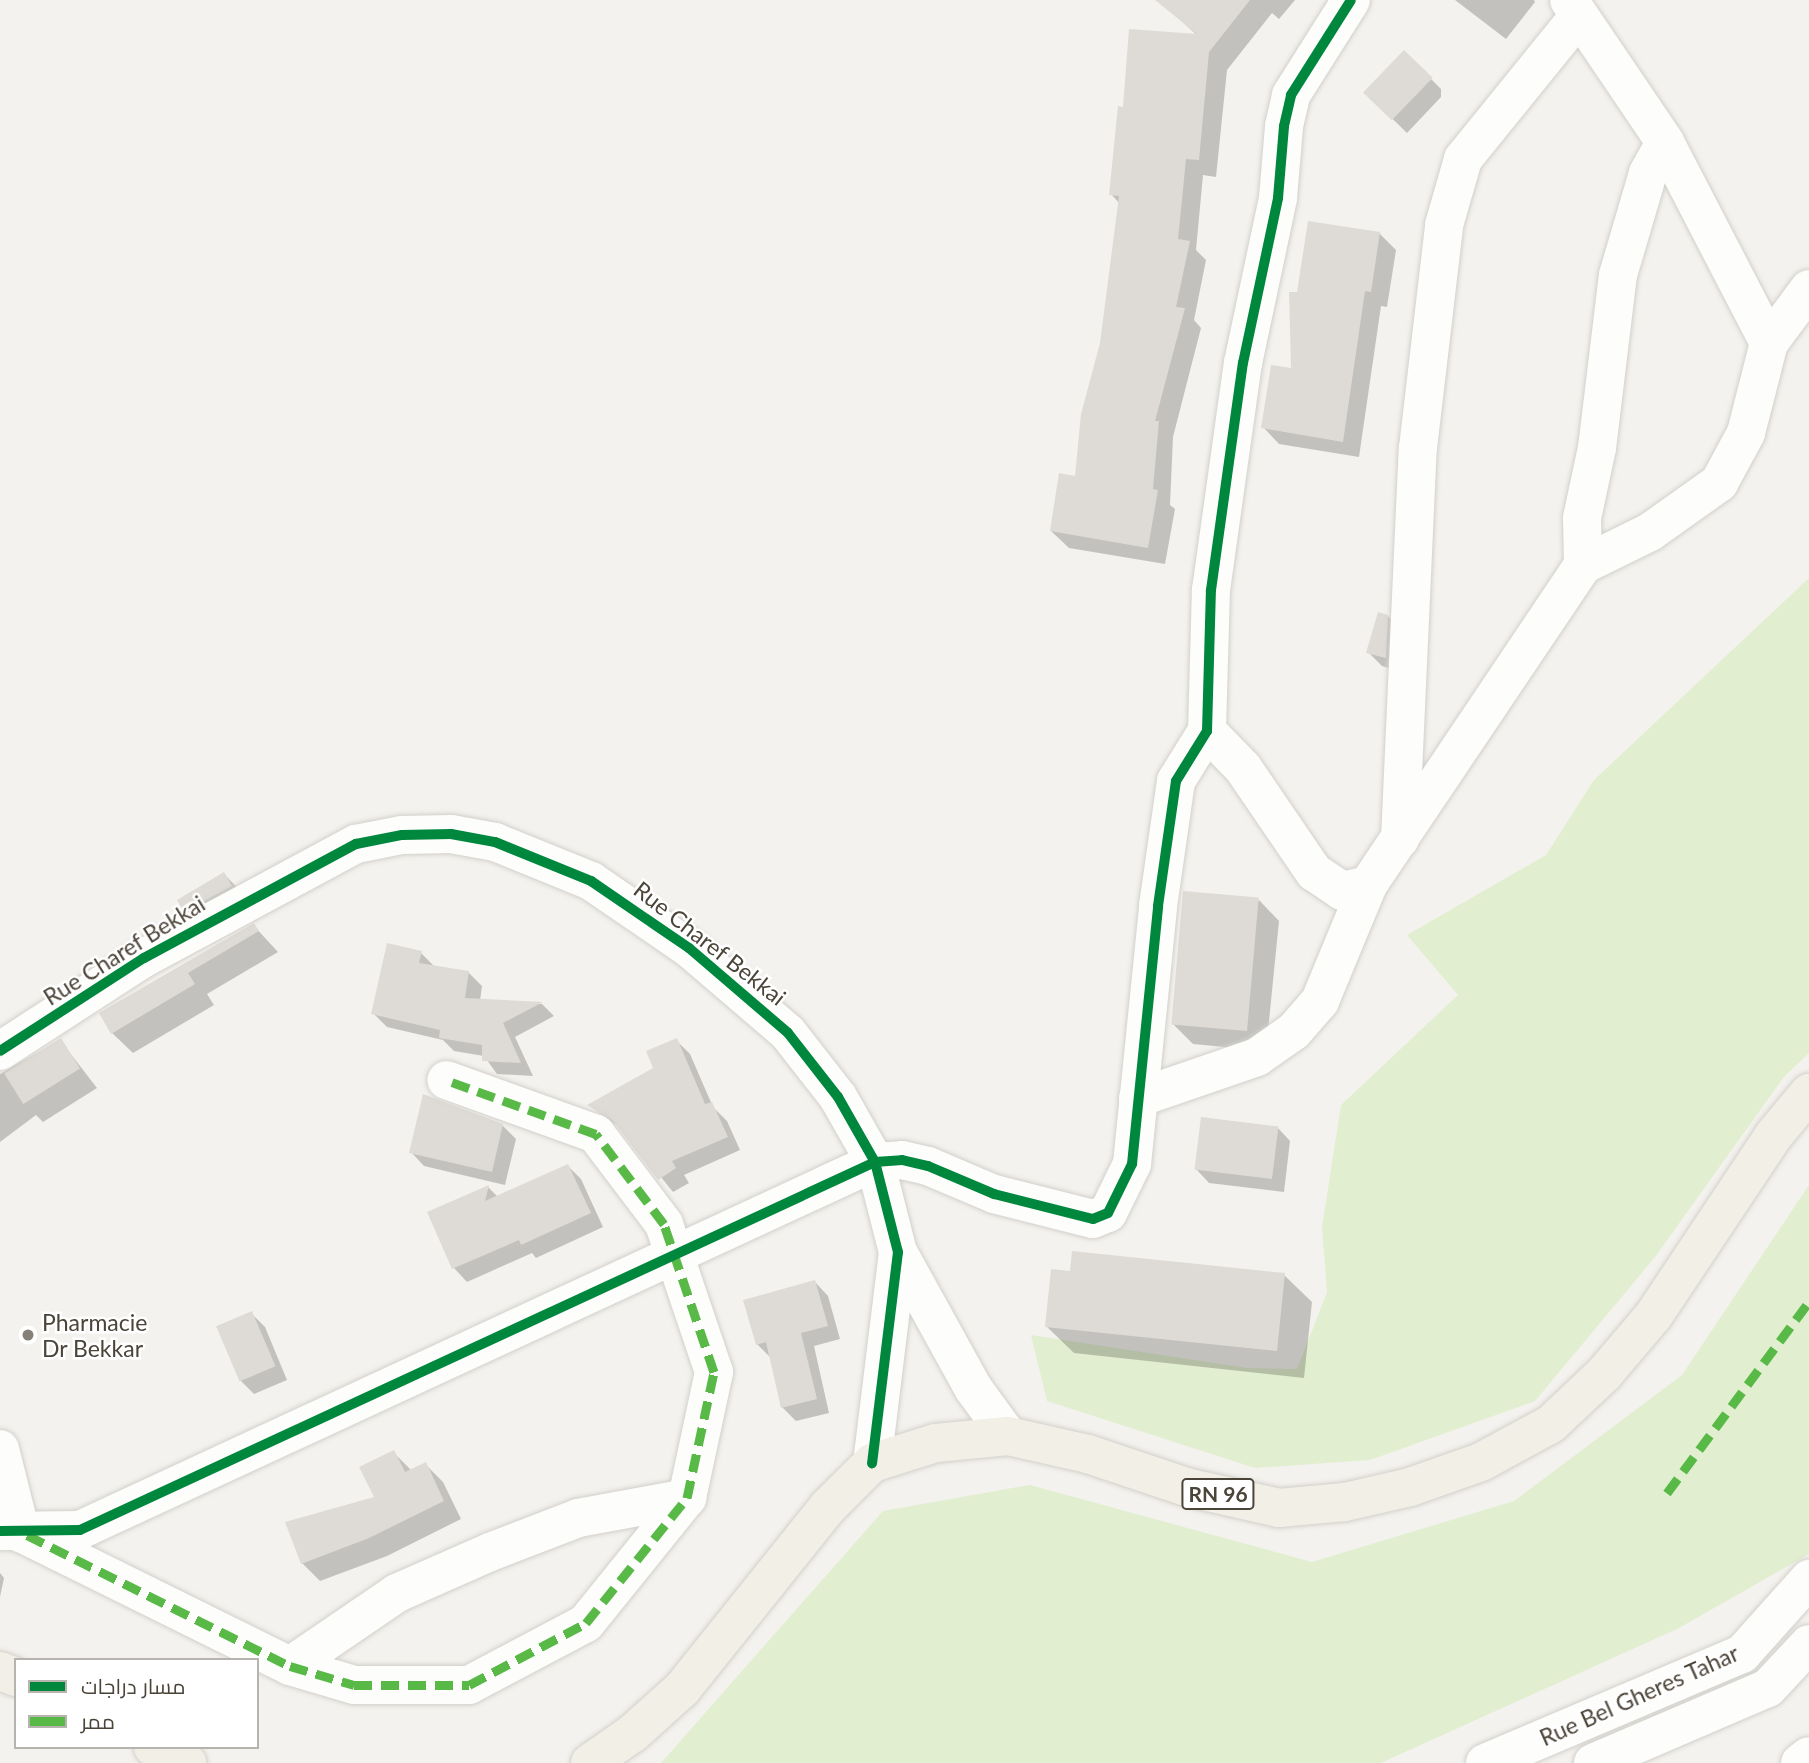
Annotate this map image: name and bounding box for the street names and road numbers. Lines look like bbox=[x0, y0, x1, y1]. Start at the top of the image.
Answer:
street label: Rue Charef Bekkai bbox=[628, 875, 792, 1011]
street label: Rue Charef Bekkai bbox=[38, 889, 210, 1011]
road number: RN 96 bbox=[1181, 1476, 1255, 1512]
street label: Rue Bel Gheres Tahar bbox=[1535, 1639, 1743, 1751]

